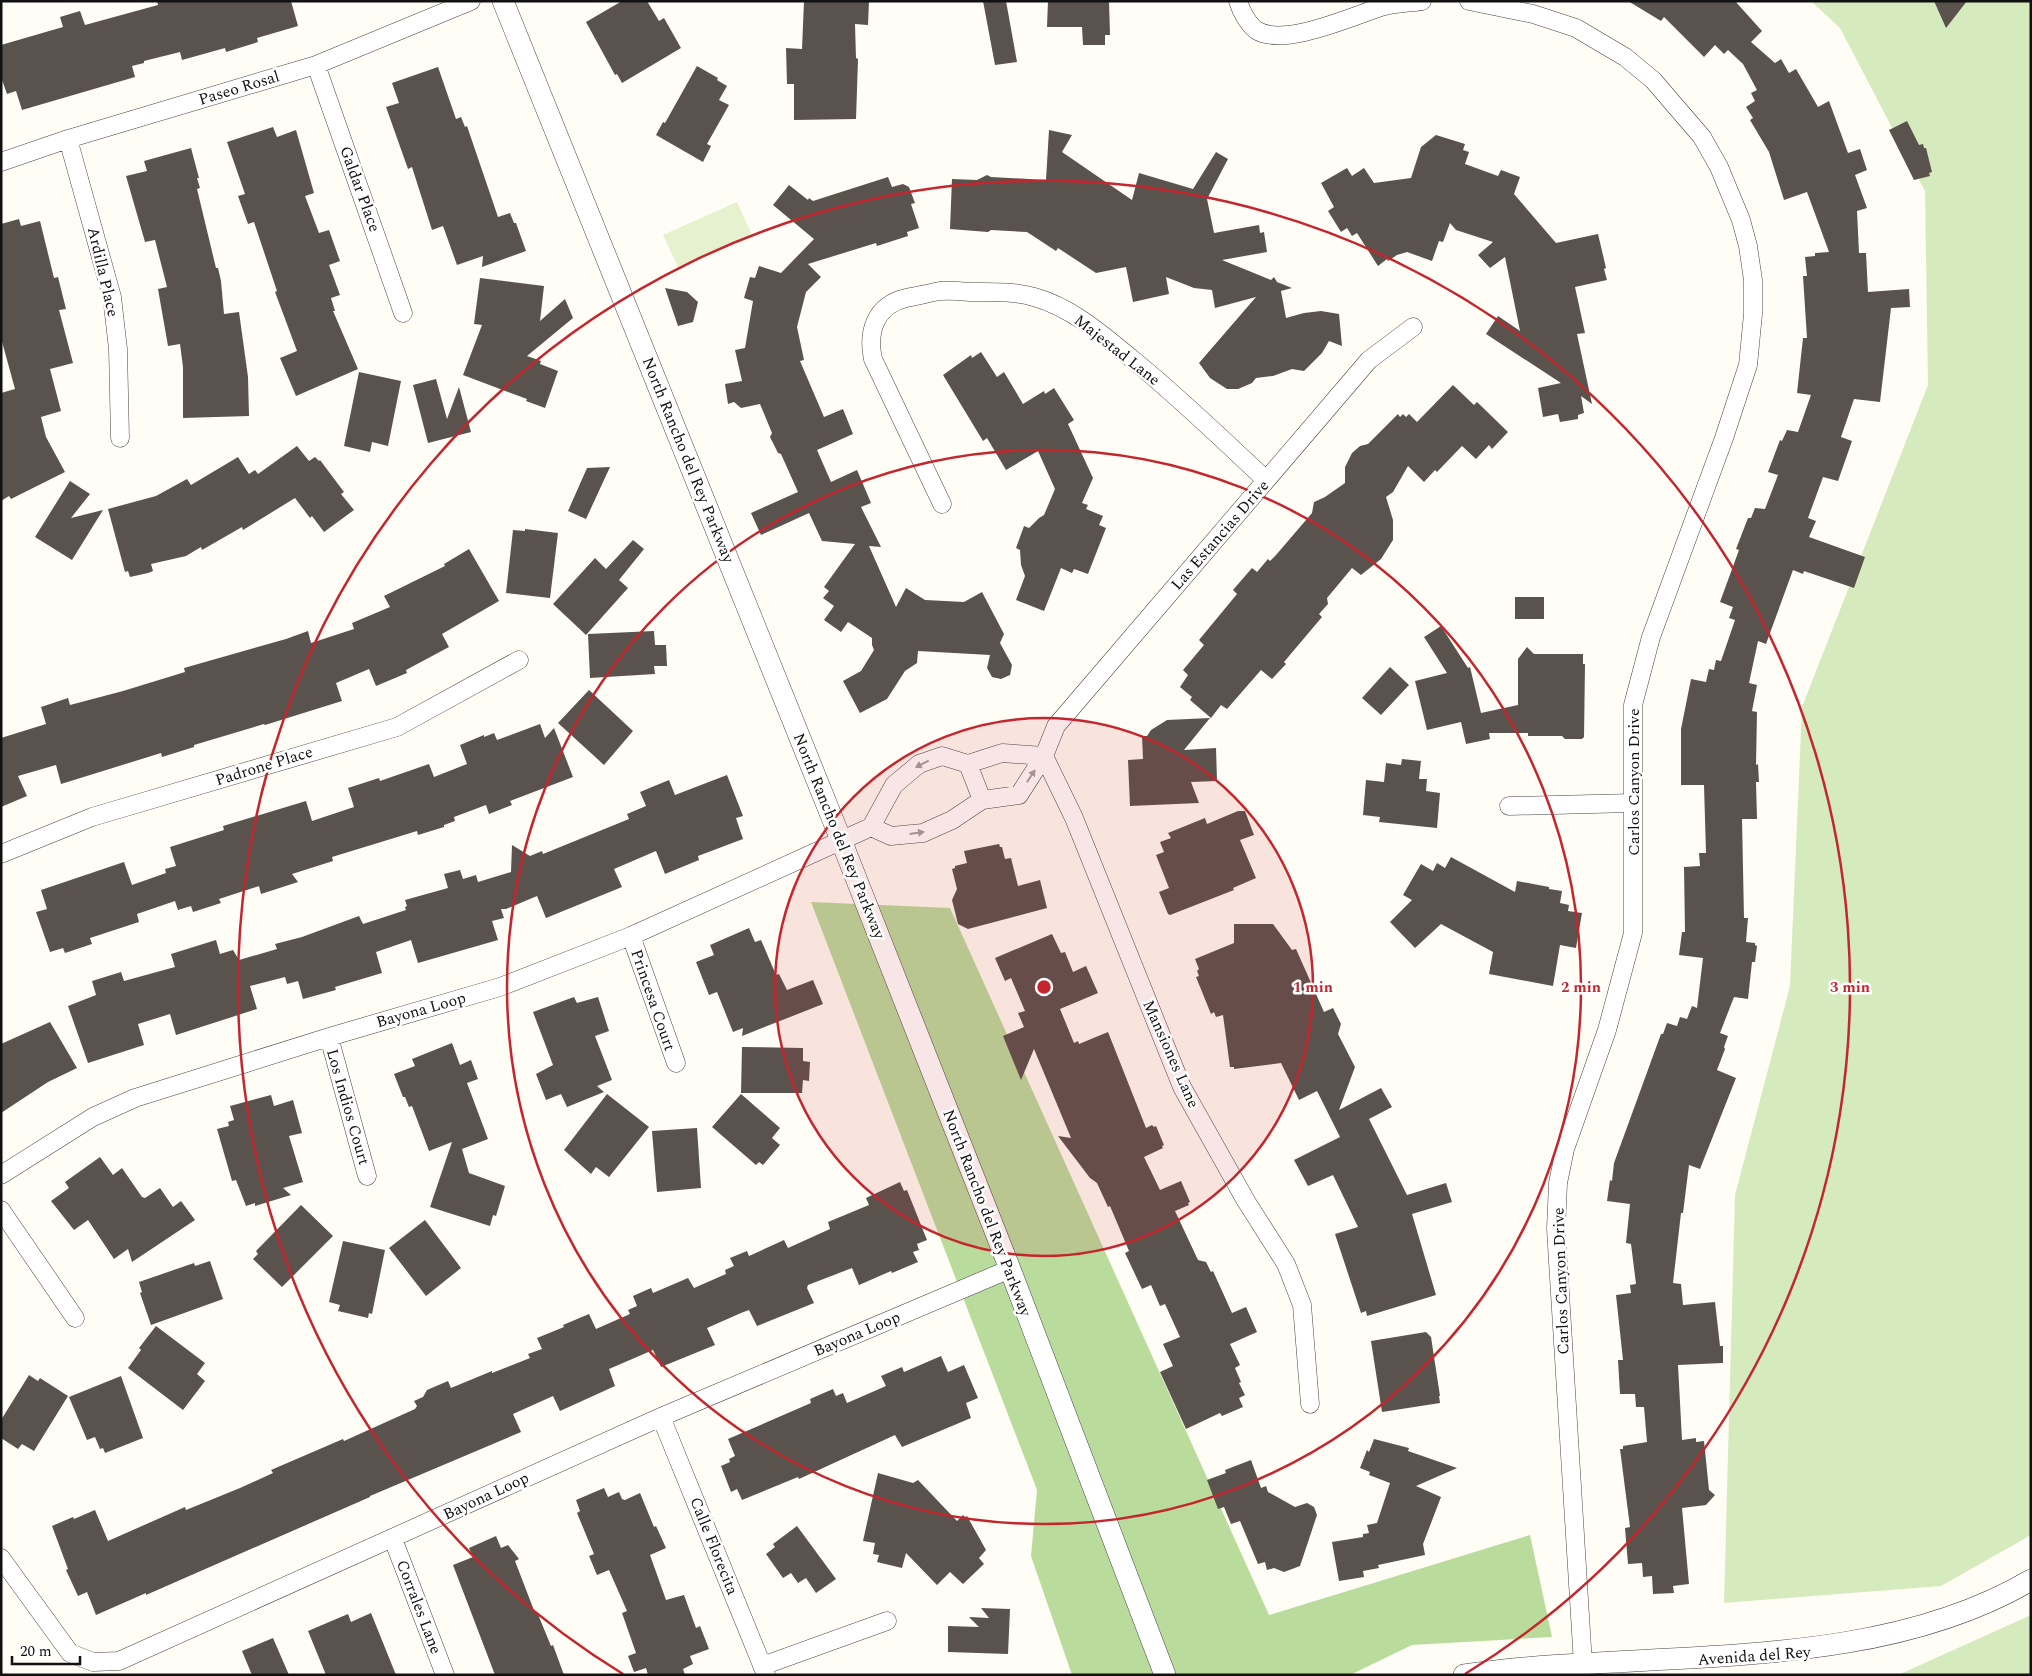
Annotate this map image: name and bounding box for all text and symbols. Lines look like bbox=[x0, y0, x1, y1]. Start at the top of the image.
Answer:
street label: Paseo Rosal bbox=[196, 64, 282, 112]
street label: Galdar Place bbox=[333, 143, 387, 235]
street label: Ardilla Place bbox=[81, 225, 125, 319]
street label: Majestad Lane bbox=[1069, 308, 1165, 392]
street label: North Rancho del Rey Parkway bbox=[636, 353, 741, 568]
street label: Las Estancias Drive bbox=[1165, 475, 1275, 595]
street label: Carlos Canyon Drive bbox=[1622, 708, 1646, 856]
street label: North Rancho del Rey Parkway bbox=[787, 729, 892, 944]
street label: Padrone Place bbox=[212, 740, 316, 792]
one-way arrow bbox=[915, 760, 929, 768]
one-way arrow bbox=[1026, 770, 1036, 783]
one-way arrow bbox=[910, 829, 926, 837]
street label: Princesa Court bbox=[624, 946, 682, 1054]
text: 1 min bbox=[1293, 976, 1333, 999]
text: 2 min bbox=[1561, 976, 1601, 999]
text: 3 min bbox=[1830, 976, 1870, 999]
centre of rings bbox=[1035, 978, 1053, 996]
street label: Bayona Loop bbox=[373, 986, 469, 1034]
street label: Mansiones Lane bbox=[1136, 996, 1206, 1112]
street label: Los Indios Court bbox=[320, 1046, 376, 1168]
street label: North Rancho del Rey Parkway bbox=[936, 1106, 1038, 1321]
street label: Carlos Canyon Drive bbox=[1546, 1207, 1576, 1355]
street label: Bayona Loop bbox=[810, 1305, 904, 1363]
street label: Bayona Loop bbox=[439, 1466, 533, 1526]
street label: Calle Florecita bbox=[683, 1493, 745, 1599]
street label: Corrales Lane bbox=[390, 1556, 448, 1658]
scale bar bbox=[12, 1634, 80, 1666]
text: 20 m bbox=[20, 1640, 52, 1663]
street label: Avenida del Rey bbox=[1697, 1640, 1813, 1672]

